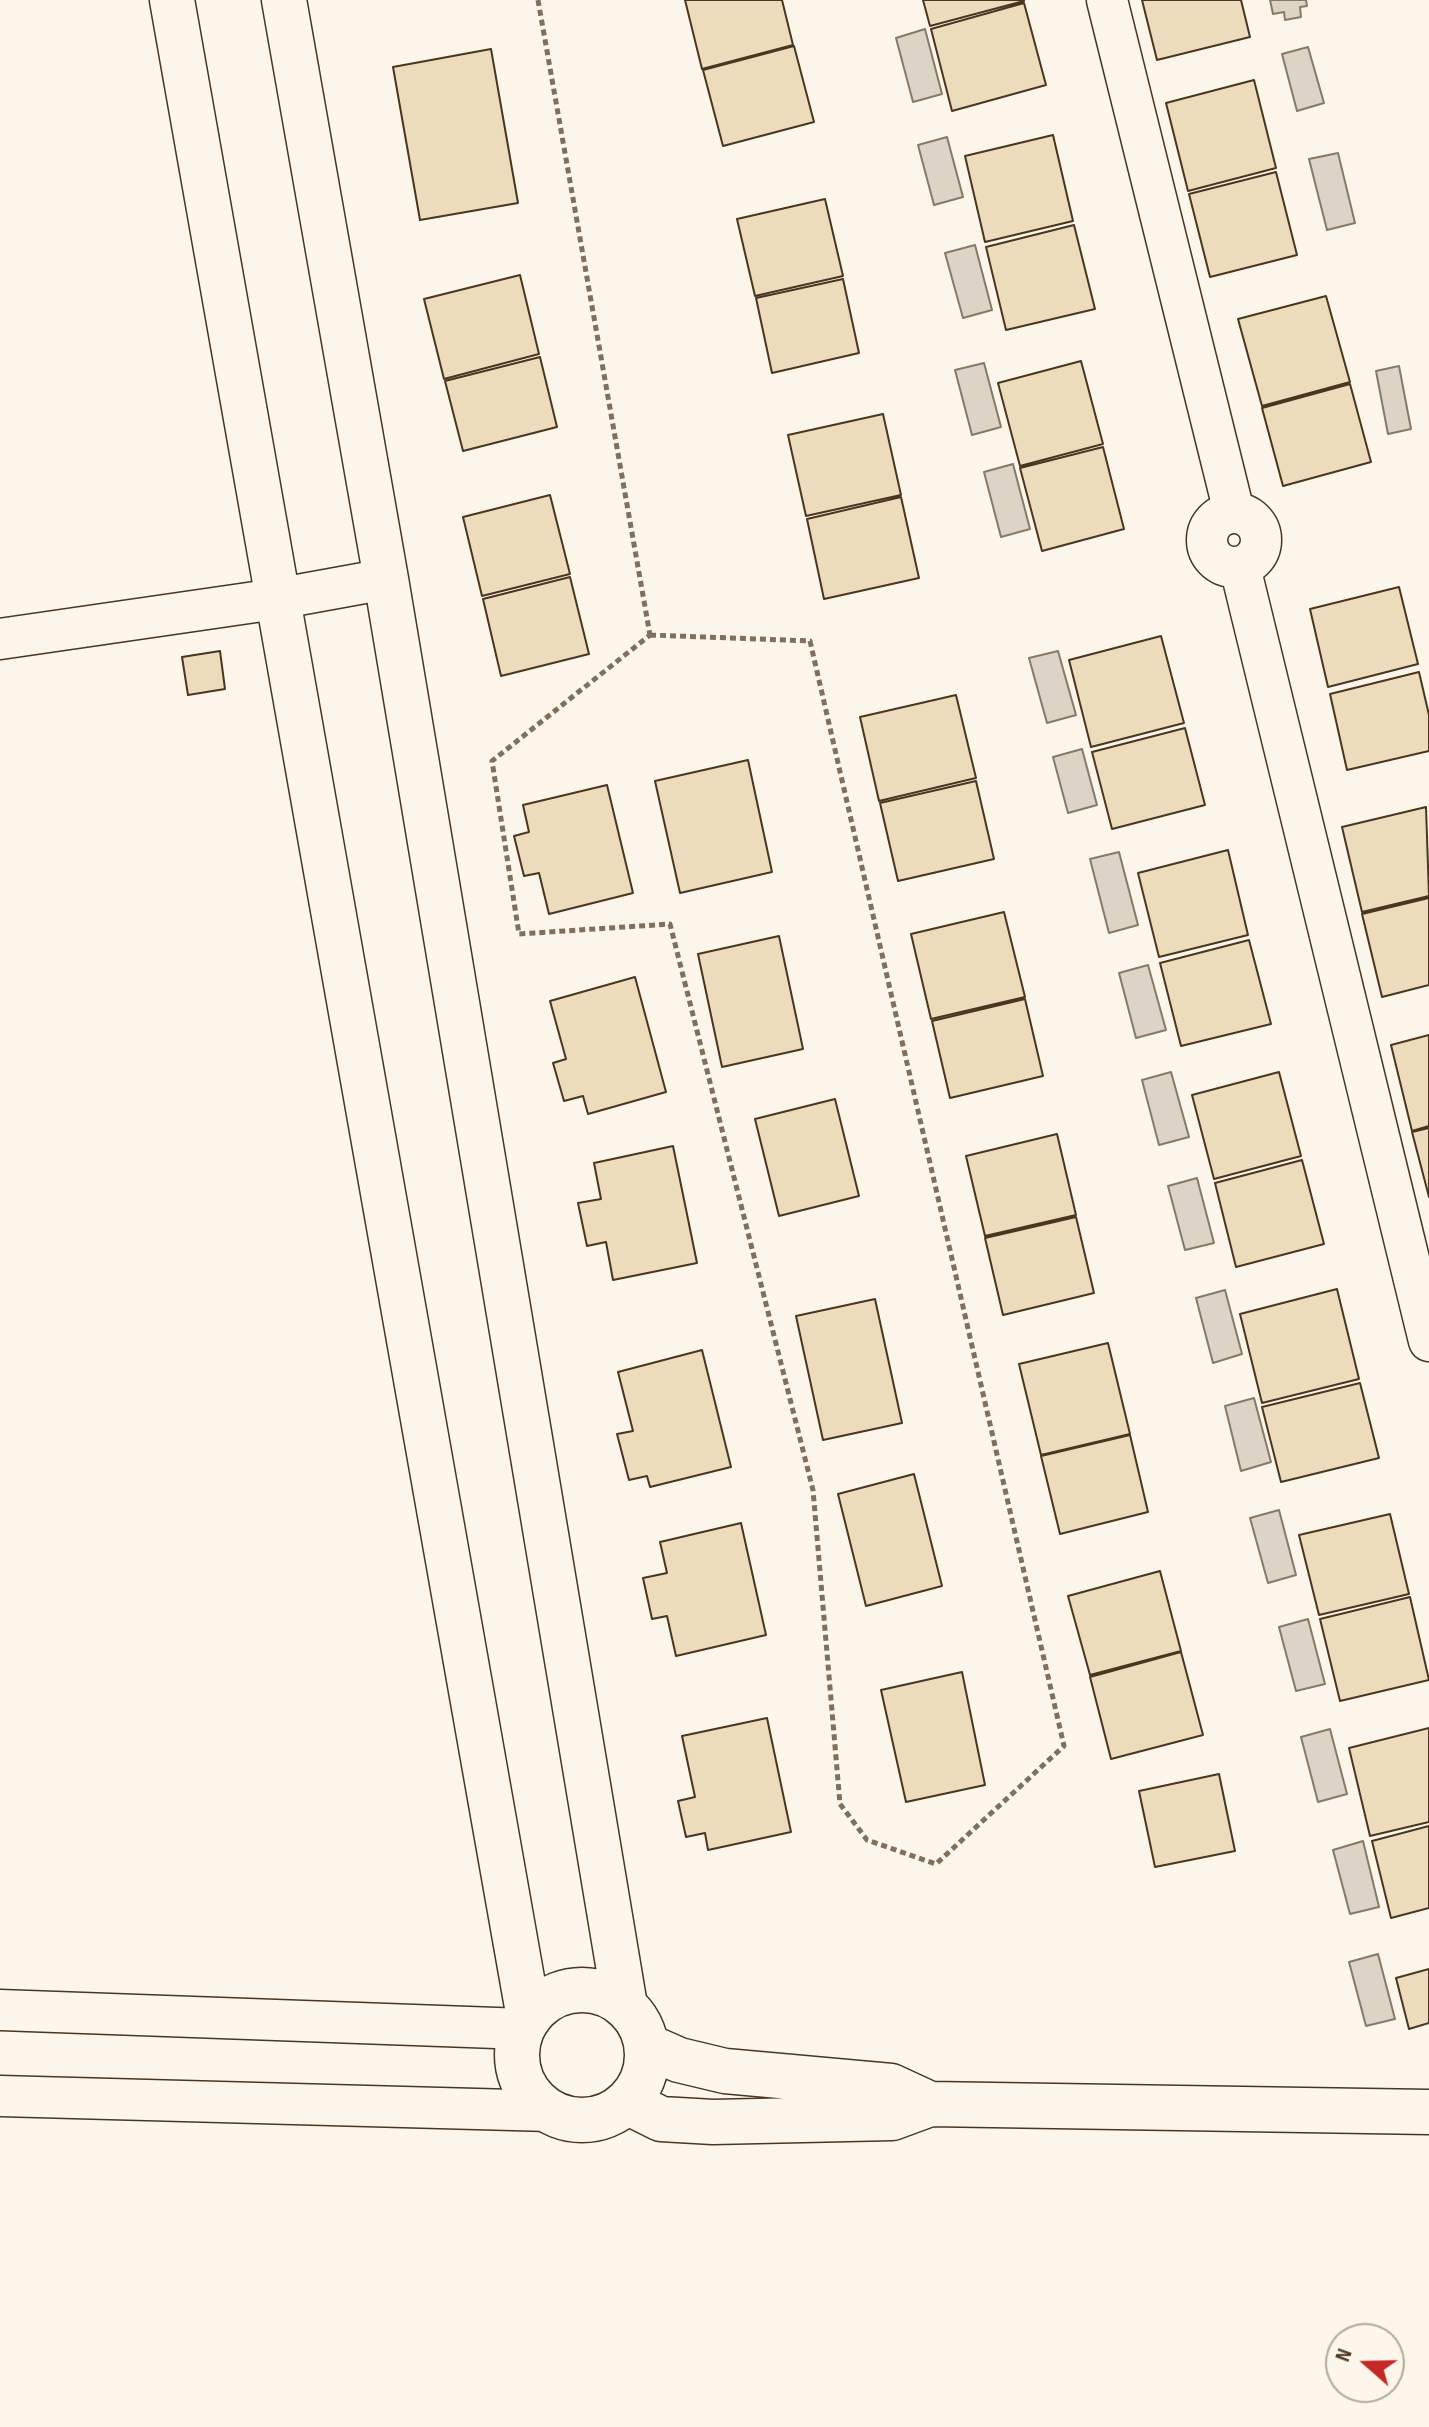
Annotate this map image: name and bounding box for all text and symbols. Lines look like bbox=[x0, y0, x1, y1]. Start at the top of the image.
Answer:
north arrow bbox=[1325, 2323, 1405, 2403]
text: N bbox=[1329, 2345, 1359, 2365]

